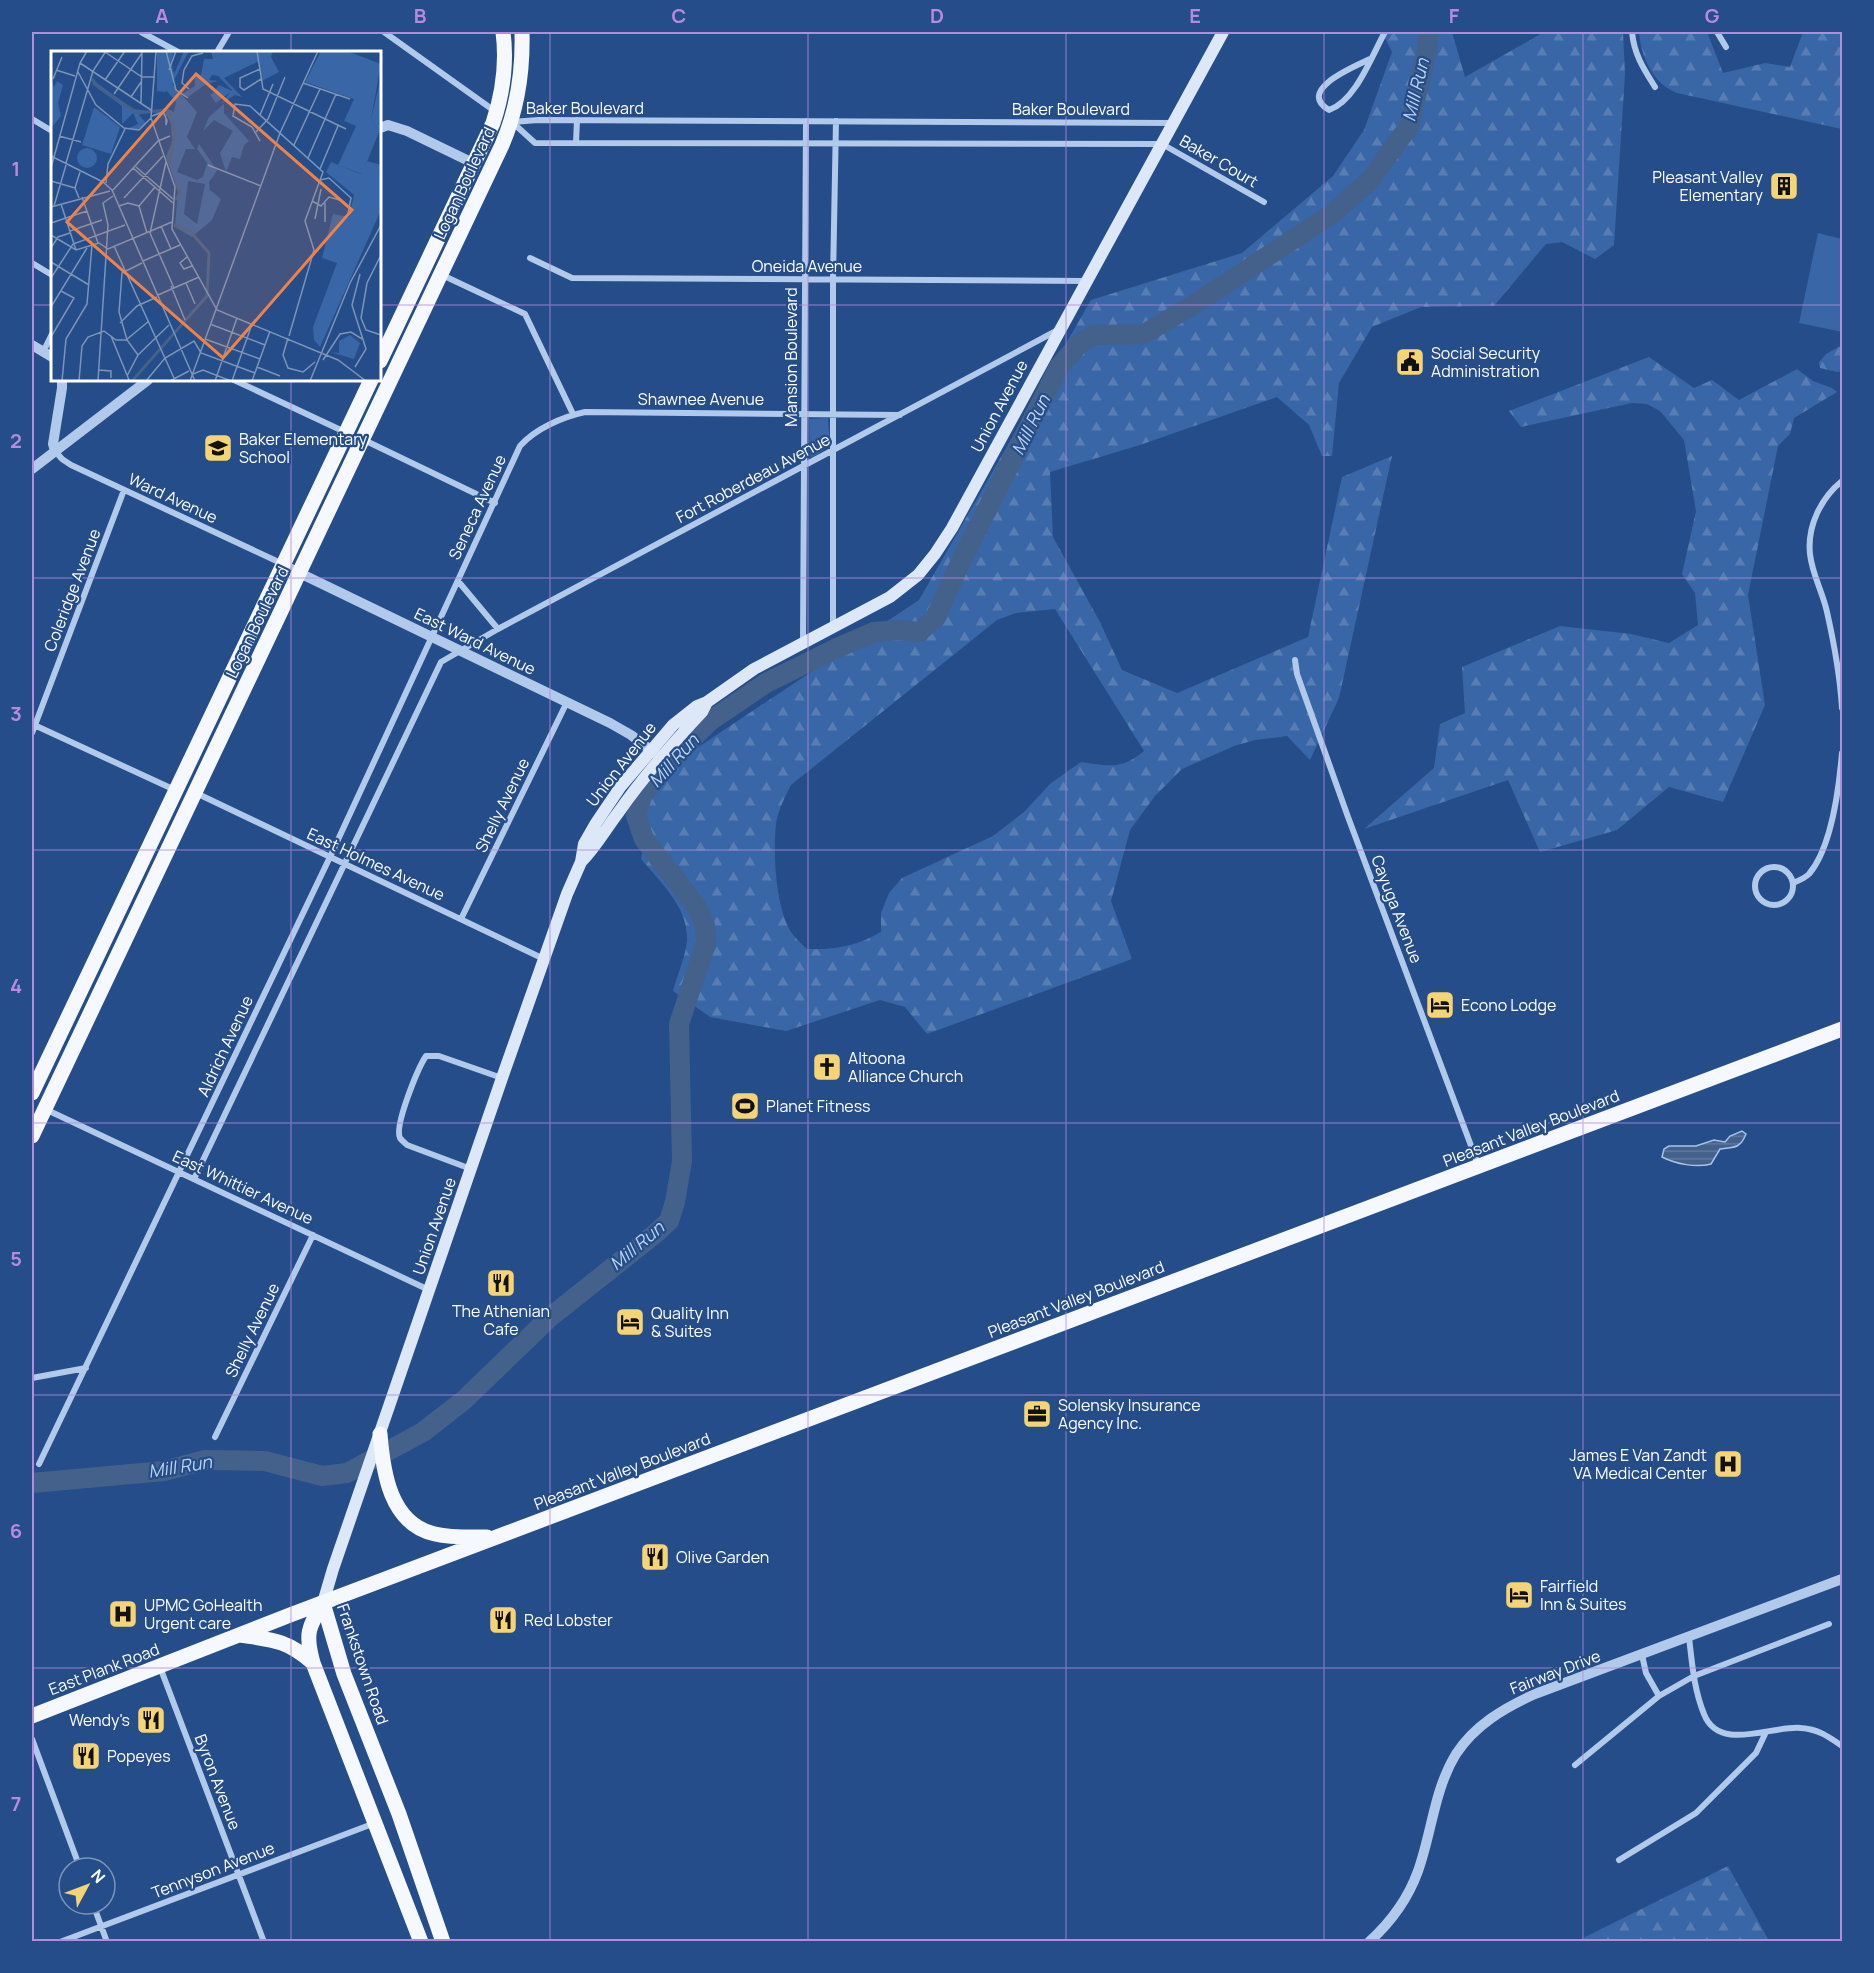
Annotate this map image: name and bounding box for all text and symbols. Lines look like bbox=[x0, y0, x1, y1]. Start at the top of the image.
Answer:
text: A bbox=[155, 2, 169, 29]
text: B bbox=[414, 2, 427, 29]
text: C bbox=[672, 2, 686, 29]
text: D bbox=[930, 2, 944, 29]
text: E bbox=[1189, 2, 1201, 29]
text: F bbox=[1449, 2, 1460, 29]
text: G bbox=[1705, 2, 1720, 29]
inset map bbox=[51, 51, 381, 381]
water label: Mill Run bbox=[1396, 55, 1434, 124]
street label: Baker Boulevard bbox=[526, 97, 644, 119]
street label: Baker Boulevard bbox=[1012, 98, 1130, 120]
street label: Logan Boulevard bbox=[428, 123, 500, 243]
street label: Baker Court bbox=[1176, 130, 1262, 192]
text: 1 bbox=[12, 155, 20, 182]
place label: Pleasant Valley Elementary bbox=[1652, 166, 1764, 206]
building icon: Pleasant Valley Elementary bbox=[1768, 170, 1800, 202]
street label: Oneida Avenue bbox=[752, 255, 862, 277]
street label: Mansion Boulevard bbox=[780, 287, 802, 427]
place label: Social Security Administration bbox=[1431, 342, 1541, 382]
public building icon: Social Security Administration bbox=[1394, 346, 1426, 378]
street label: Union Avenue bbox=[965, 356, 1033, 456]
street label: Shawnee Avenue bbox=[638, 388, 764, 410]
water label: Mill Run bbox=[1005, 389, 1056, 459]
text: 2 bbox=[10, 427, 22, 454]
place label: Baker Elementary School bbox=[239, 428, 368, 468]
street label: Fort Roberdeau Avenue bbox=[672, 428, 834, 528]
school or university icon: Baker Elementary School bbox=[202, 432, 234, 464]
street label: Seneca Avenue bbox=[443, 451, 511, 563]
street label: Ward Avenue bbox=[125, 468, 221, 528]
street label: Coleridge Avenue bbox=[38, 525, 106, 655]
street label: Logan Boulevard bbox=[220, 562, 294, 682]
street label: East Ward Avenue bbox=[411, 602, 539, 680]
text: 3 bbox=[10, 700, 22, 727]
street label: Union Avenue bbox=[581, 717, 661, 811]
water label: Mill Run bbox=[643, 728, 704, 792]
street label: Shelly Avenue bbox=[470, 754, 534, 856]
street label: East Holmes Avenue bbox=[304, 822, 448, 906]
street label: Cayuga Avenue bbox=[1366, 852, 1428, 966]
text: 4 bbox=[10, 972, 22, 999]
hotel icon: Econo Lodge bbox=[1424, 989, 1456, 1021]
street label: Aldrich Avenue bbox=[192, 992, 258, 1100]
place label: Econo Lodge bbox=[1461, 994, 1556, 1016]
place label: Altoona Alliance Church bbox=[848, 1047, 963, 1087]
church icon: Altoona Alliance Church bbox=[811, 1051, 843, 1083]
street label: Pleasant Valley Boulevard bbox=[1440, 1084, 1622, 1172]
sports icon: Planet Fitness bbox=[729, 1090, 761, 1122]
place label: Planet Fitness bbox=[766, 1095, 871, 1117]
street label: East Whittier Avenue bbox=[169, 1145, 317, 1229]
street label: Union Avenue bbox=[407, 1174, 461, 1278]
water label: Mill Run bbox=[604, 1215, 670, 1275]
text: 5 bbox=[10, 1245, 22, 1272]
street label: Pleasant Valley Boulevard bbox=[985, 1255, 1167, 1343]
restaurant icon: The Athenian Cafe bbox=[485, 1267, 517, 1299]
street label: Shelly Avenue bbox=[220, 1279, 284, 1381]
place label: The Athenian Cafe bbox=[452, 1300, 550, 1340]
place label: Quality Inn & Suites bbox=[651, 1302, 729, 1342]
hotel icon: Quality Inn & Suites bbox=[614, 1306, 646, 1338]
place label: Solensky Insurance Agency Inc. bbox=[1058, 1394, 1201, 1434]
office icon: Solensky Insurance Agency Inc. bbox=[1021, 1398, 1053, 1430]
street label: Pleasant Valley Boulevard bbox=[531, 1427, 713, 1515]
place label: James E Van Zandt VA Medical Center bbox=[1569, 1444, 1707, 1484]
hospital icon: James E Van Zandt VA Medical Center bbox=[1712, 1448, 1744, 1480]
water label: Mill Run bbox=[146, 1449, 215, 1483]
text: 6 bbox=[10, 1517, 22, 1544]
restaurant icon: Olive Garden bbox=[639, 1541, 671, 1573]
place label: Olive Garden bbox=[676, 1546, 769, 1568]
place label: Fairfield Inn & Suites bbox=[1540, 1575, 1627, 1615]
hotel icon: Fairfield Inn & Suites bbox=[1503, 1579, 1535, 1611]
place label: UPMC GoHealth Urgent care bbox=[144, 1594, 262, 1634]
hospital icon: UPMC GoHealth Urgent care bbox=[107, 1598, 139, 1630]
street label: Frankstown Road bbox=[332, 1601, 394, 1727]
restaurant icon: Red Lobster bbox=[487, 1604, 519, 1636]
place label: Red Lobster bbox=[524, 1609, 613, 1631]
street label: East Plank Road bbox=[46, 1638, 162, 1700]
street label: Fairway Drive bbox=[1507, 1645, 1603, 1699]
restaurant icon: Wendy's bbox=[135, 1704, 167, 1736]
place label: Wendy's bbox=[69, 1709, 130, 1731]
street label: Byron Avenue bbox=[190, 1731, 246, 1833]
restaurant icon: Popeyes bbox=[70, 1740, 102, 1772]
place label: Popeyes bbox=[107, 1745, 171, 1767]
text: 7 bbox=[11, 1790, 21, 1817]
street label: Tennyson Avenue bbox=[148, 1836, 278, 1904]
north arrow bbox=[57, 1856, 117, 1916]
text: N bbox=[86, 1865, 110, 1888]

